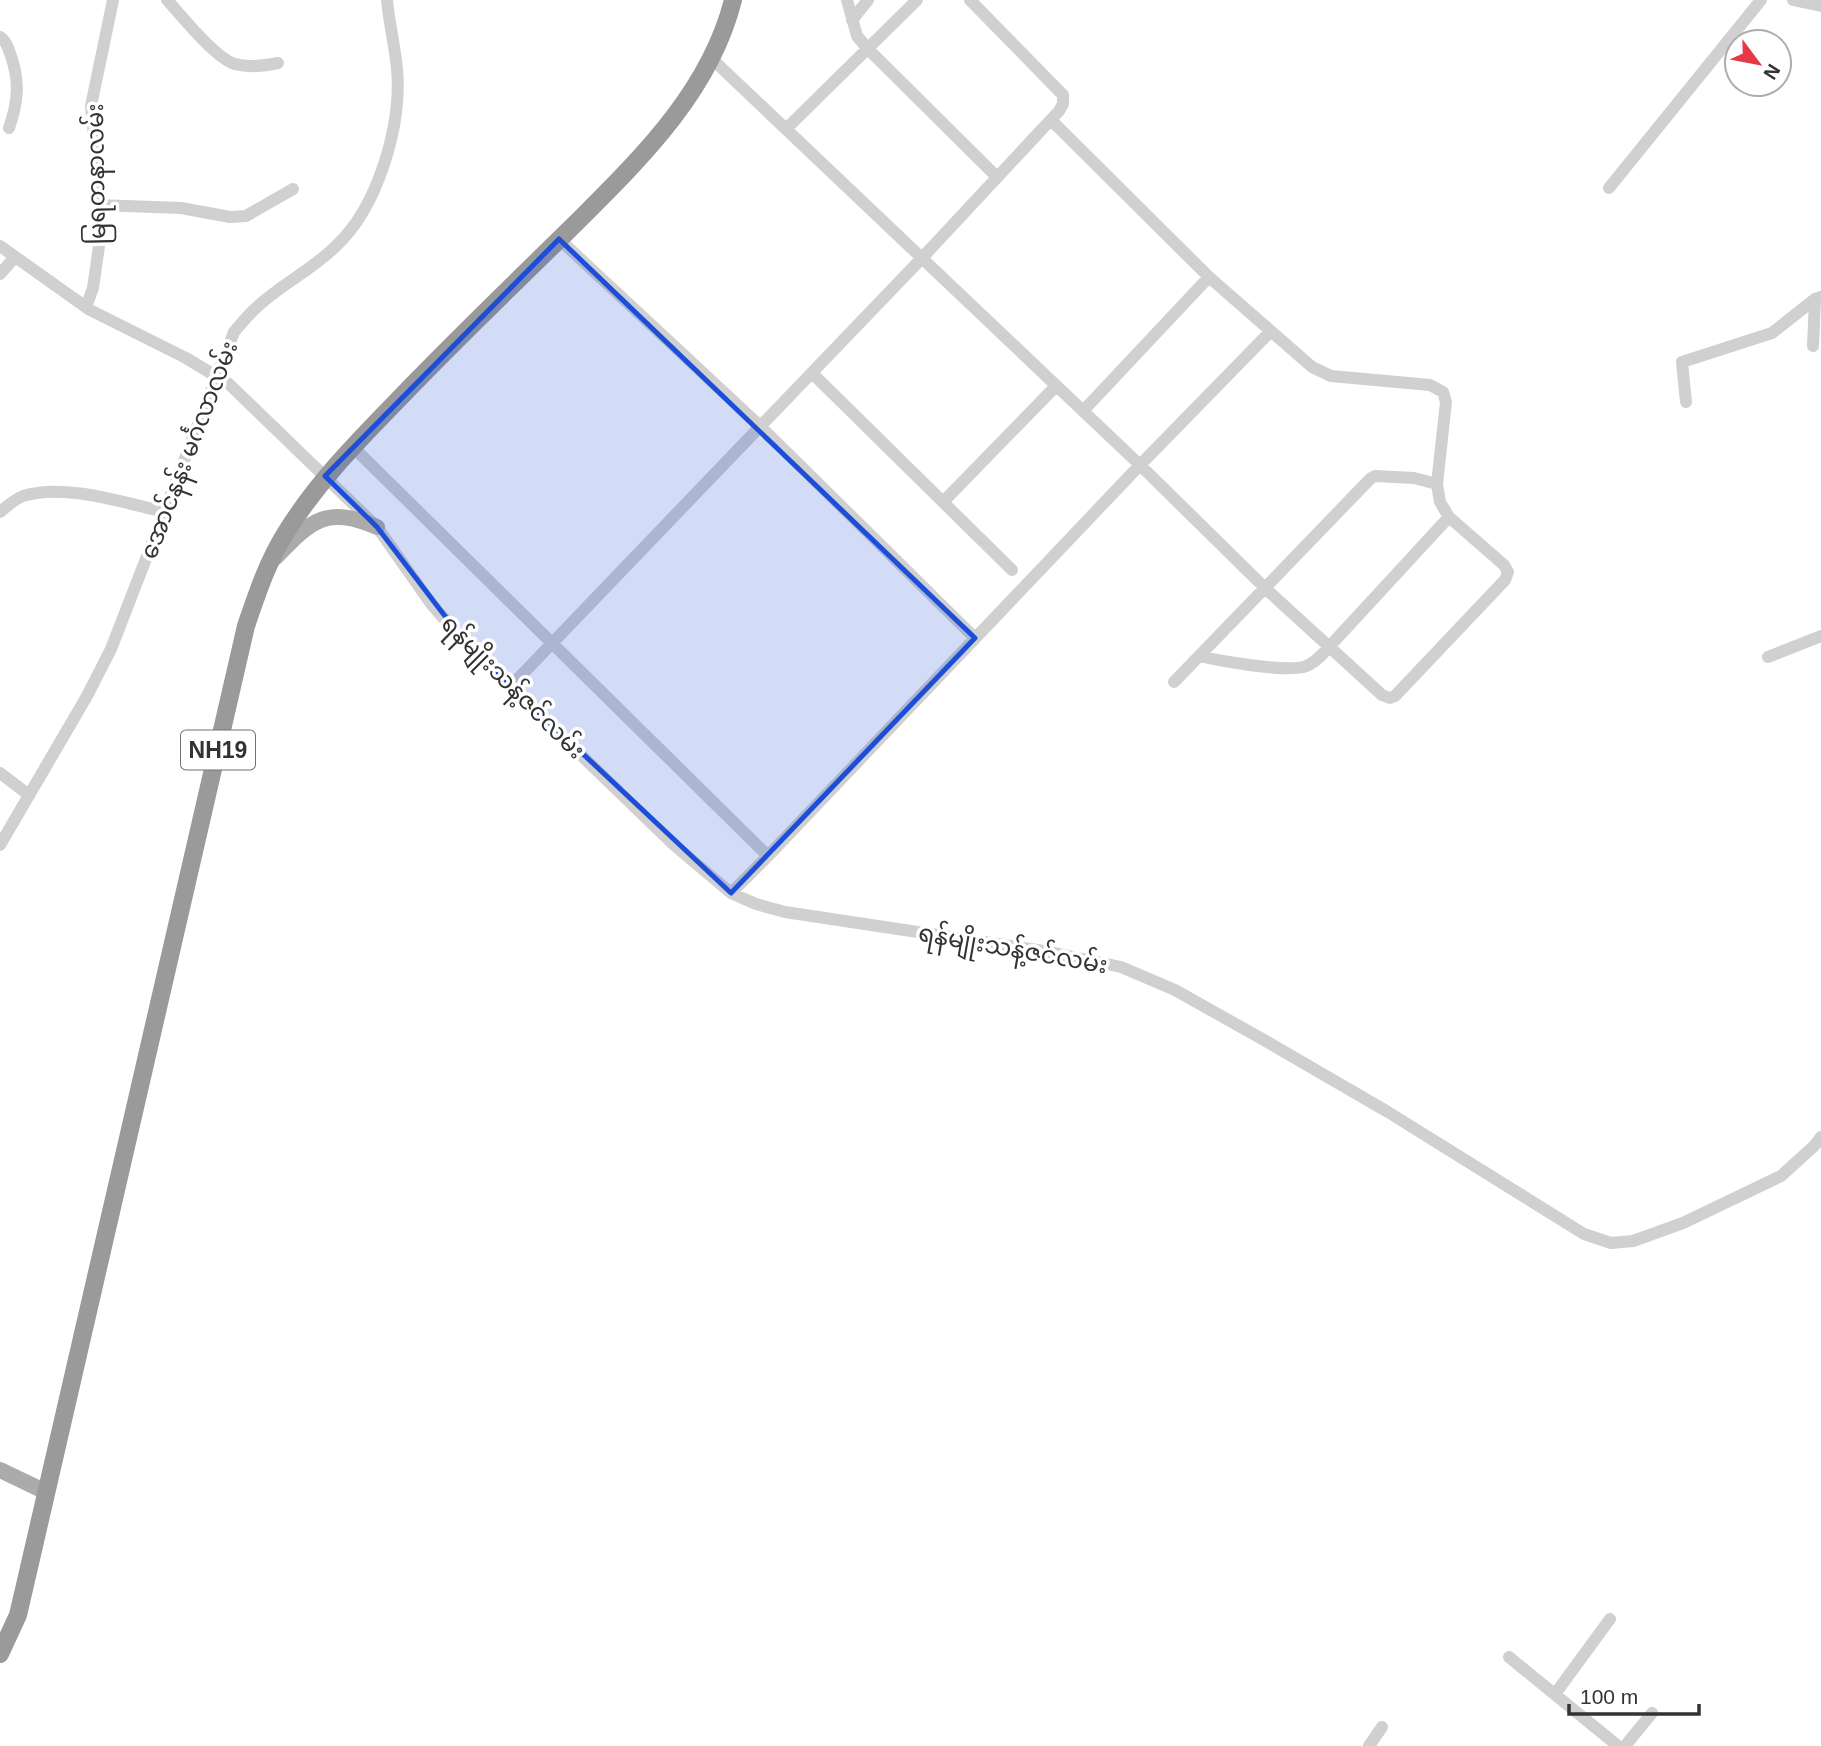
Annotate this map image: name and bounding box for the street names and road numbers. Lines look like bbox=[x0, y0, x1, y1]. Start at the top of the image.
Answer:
street label: မြရတနာလမ်း bbox=[79, 103, 116, 245]
street label: အောင်နန်း မင်္ဂလာလမ်း bbox=[133, 336, 248, 565]
street label: ရန်မျိုးသန့်ဇင်လမ်း bbox=[432, 608, 592, 768]
road number: NH19 bbox=[181, 730, 255, 770]
street label: ရန်မျိုးသန့်ဇင်လမ်း bbox=[915, 917, 1110, 984]

